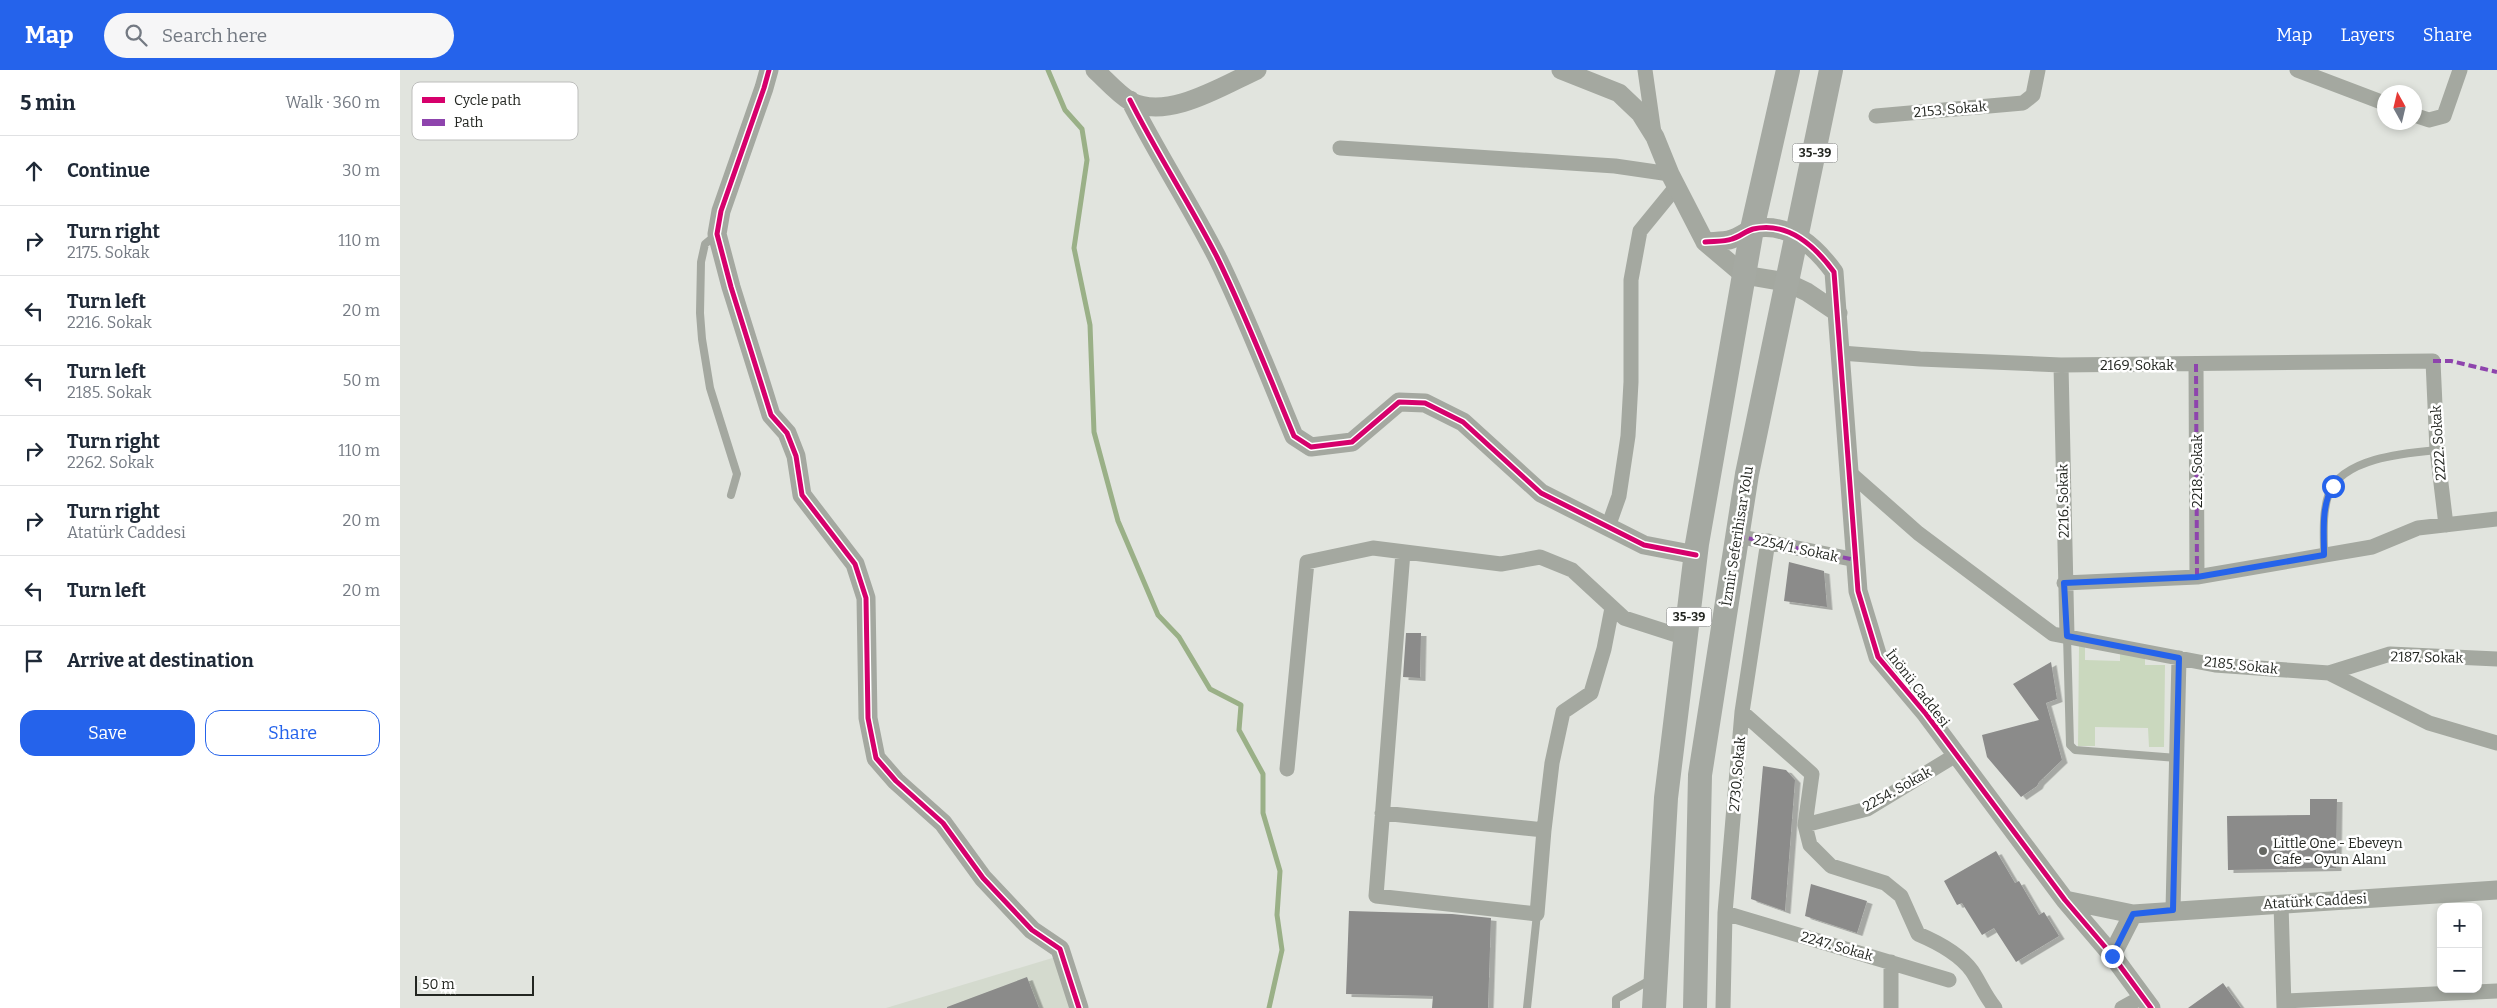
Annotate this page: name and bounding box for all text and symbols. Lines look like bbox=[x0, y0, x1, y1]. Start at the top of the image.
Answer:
search box bbox=[104, 13, 454, 58]
text: Map bbox=[25, 21, 74, 49]
icon: search bbox=[122, 21, 150, 49]
text: Search here bbox=[162, 24, 267, 47]
text: Map bbox=[2276, 24, 2312, 46]
text: Layers bbox=[2340, 24, 2395, 46]
text: Share bbox=[2423, 24, 2472, 46]
legend bbox=[412, 82, 578, 140]
north arrow bbox=[2377, 85, 2422, 130]
text: 5 min bbox=[20, 90, 76, 116]
text: Cycle path bbox=[454, 92, 521, 109]
text: Walk · 360 m bbox=[286, 93, 380, 112]
street label: 2153. Sokak bbox=[1913, 98, 1987, 121]
text: Path bbox=[454, 114, 484, 131]
road number: 35-39 bbox=[1792, 144, 1838, 162]
icon: ahead bbox=[20, 157, 48, 185]
text: Continue bbox=[67, 159, 150, 182]
text: 30 m bbox=[342, 161, 380, 180]
text: Turn right bbox=[67, 220, 160, 243]
icon: right bbox=[20, 227, 48, 255]
text: 110 m bbox=[338, 231, 380, 250]
text: 2175. Sokak bbox=[67, 243, 150, 262]
text: Turn left bbox=[67, 290, 146, 313]
icon: left bbox=[20, 297, 48, 325]
text: 20 m bbox=[343, 301, 380, 320]
text: 2216. Sokak bbox=[67, 313, 152, 332]
street label: 2169. Sokak bbox=[2100, 357, 2174, 374]
text: Turn left bbox=[67, 360, 146, 383]
icon: left bbox=[20, 367, 48, 395]
text: 50 m bbox=[343, 371, 380, 390]
text: 2185. Sokak bbox=[67, 383, 152, 402]
street label: 2222. Sokak bbox=[2427, 405, 2450, 481]
text: Turn right bbox=[67, 430, 160, 453]
street label: 2218. Sokak bbox=[2189, 434, 2206, 508]
icon: right bbox=[20, 437, 48, 465]
text: 110 m bbox=[338, 441, 380, 460]
text: 2262. Sokak bbox=[67, 453, 154, 472]
street label: 2216. Sokak bbox=[2054, 464, 2073, 538]
street label: İzmir Seferihisar Yolu bbox=[1718, 465, 1757, 607]
route start bbox=[2322, 475, 2345, 498]
text: Turn right bbox=[67, 500, 160, 523]
icon: right bbox=[20, 507, 48, 535]
text: 20 m bbox=[343, 511, 380, 530]
text: Atatürk Caddesi bbox=[67, 523, 186, 542]
street label: 2254/1. Sokak bbox=[1752, 531, 1840, 566]
icon: left bbox=[20, 577, 48, 605]
text: Turn left bbox=[67, 579, 146, 602]
text: 20 m bbox=[343, 581, 380, 600]
road number: 35-39 bbox=[1666, 608, 1712, 626]
street label: İnönü Caddesi bbox=[1882, 646, 1953, 730]
icon: arrive bbox=[20, 647, 48, 675]
street label: 2187. Sokak bbox=[2390, 648, 2464, 667]
text: Arrive at destination bbox=[67, 649, 254, 672]
street label: 2185. Sokak bbox=[2203, 653, 2279, 678]
button: Save bbox=[20, 710, 195, 756]
button: Share bbox=[205, 710, 380, 756]
street label: 2730. Sokak bbox=[1726, 736, 1749, 812]
street label: 2254. Sokak bbox=[1860, 764, 1935, 815]
place label: Little One - Ebeveyn Cafe - Oyun Alanı bbox=[2273, 835, 2403, 868]
marker: Little One - Ebeveyn Cafe - Oyun Alanı bbox=[2257, 845, 2269, 857]
street label: Atatürk Caddesi bbox=[2263, 890, 2367, 913]
map controls bbox=[2437, 903, 2482, 993]
button: + bbox=[2437, 903, 2482, 948]
street label: 2247. Sokak bbox=[1799, 928, 1875, 965]
route end bbox=[2101, 945, 2124, 968]
button: − bbox=[2437, 948, 2482, 993]
scale bar bbox=[415, 973, 534, 996]
text: 50 m bbox=[422, 976, 455, 993]

